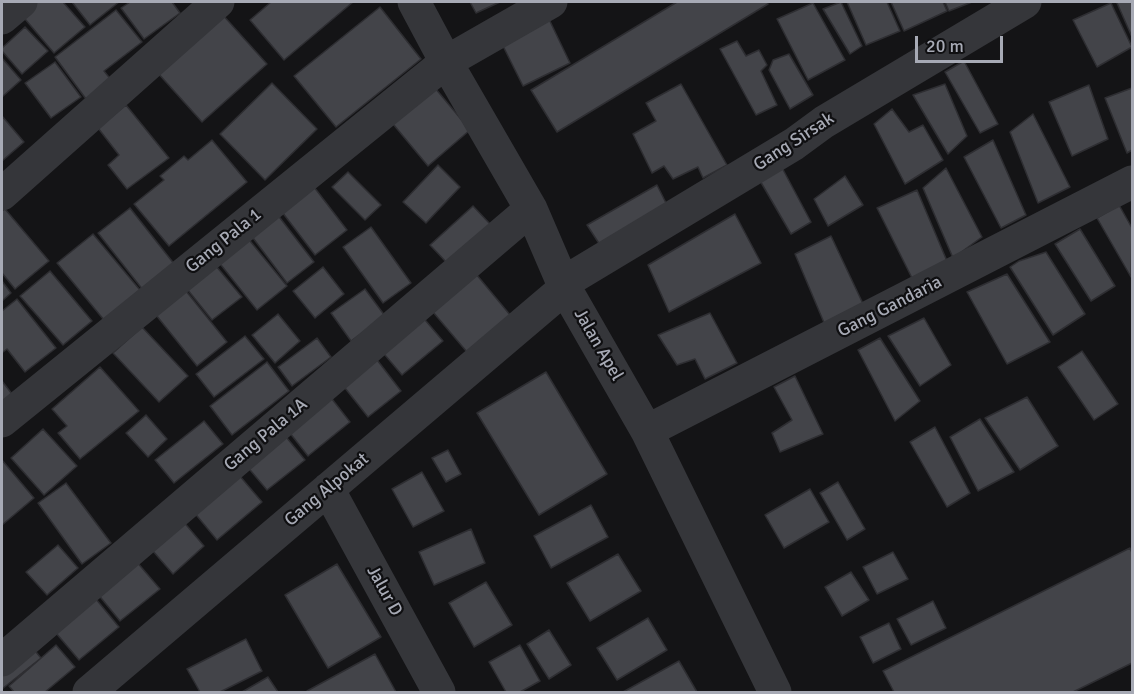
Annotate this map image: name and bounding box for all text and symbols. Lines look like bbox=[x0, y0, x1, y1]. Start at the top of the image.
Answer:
scale bar bbox=[918, 24, 1006, 62]
text: 20 m bbox=[926, 35, 964, 57]
street label: Gang Sirsak bbox=[750, 108, 838, 176]
street label: Gang Pala 1 bbox=[182, 204, 266, 278]
street label: Gang Gandaria bbox=[834, 271, 946, 343]
street label: Jalan Apel bbox=[569, 305, 627, 385]
street label: Gang Pala 1A bbox=[220, 394, 312, 476]
street label: Gang Alpokat bbox=[281, 449, 373, 531]
street label: Jalur D bbox=[361, 562, 407, 620]

